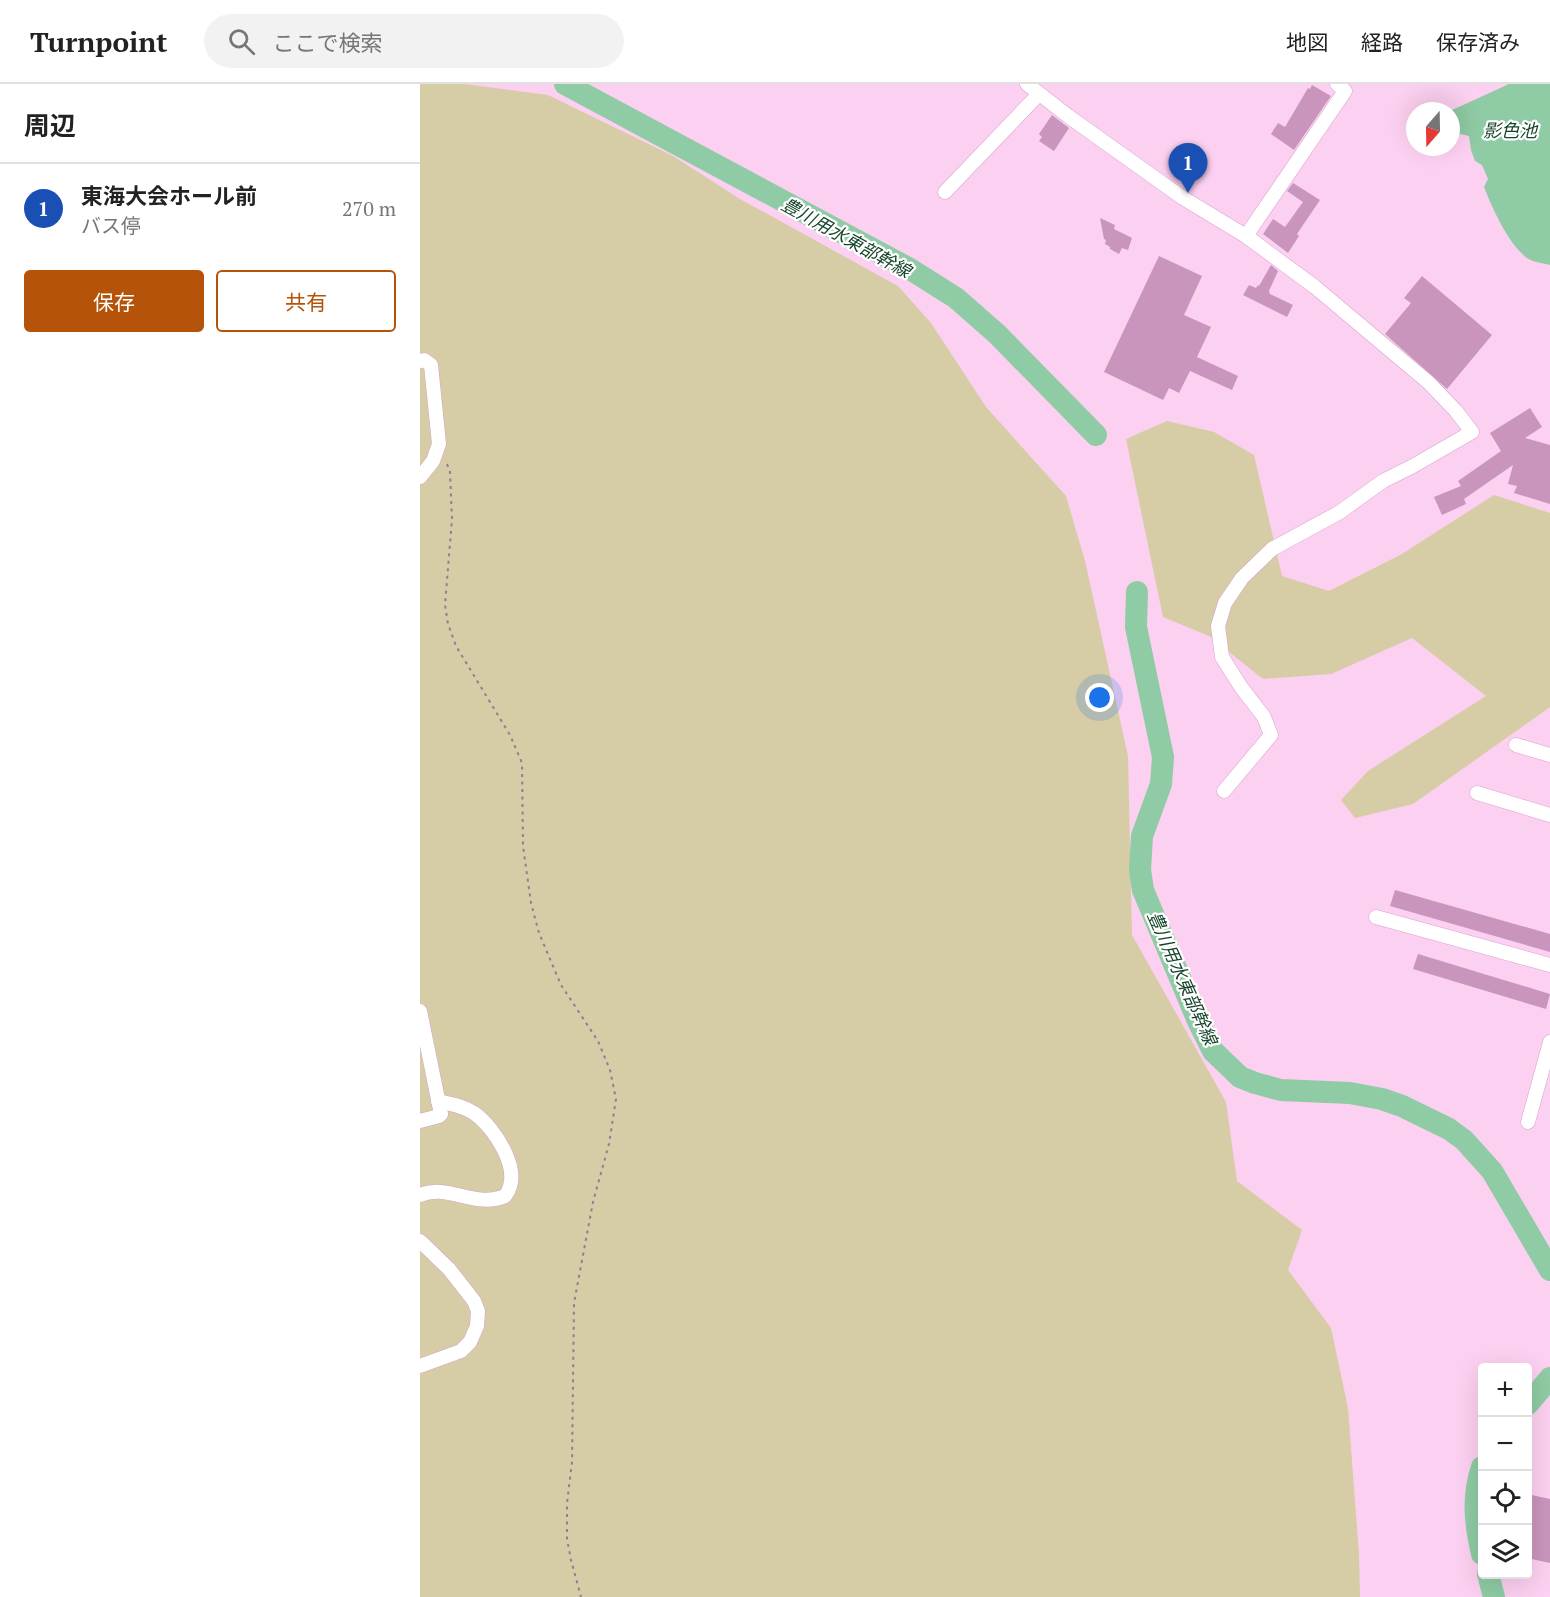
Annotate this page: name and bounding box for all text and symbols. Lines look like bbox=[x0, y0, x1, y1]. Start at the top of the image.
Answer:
search box bbox=[204, 14, 624, 68]
text: Turnpoint bbox=[30, 23, 168, 60]
icon: search bbox=[225, 25, 258, 58]
text: ここで検索 bbox=[273, 28, 383, 57]
text: 地図 bbox=[1286, 28, 1328, 56]
text: 経路 bbox=[1361, 28, 1403, 56]
text: 保存済み bbox=[1436, 28, 1520, 56]
north arrow bbox=[1406, 102, 1460, 156]
text: 周辺 bbox=[24, 108, 76, 142]
water label: 影色池 bbox=[1483, 118, 1539, 142]
pin: 1 bbox=[1168, 144, 1208, 193]
text: 東海大会ホール前 bbox=[81, 181, 257, 210]
water label: 豊川用水東部幹線 bbox=[778, 192, 917, 283]
text: 1 bbox=[38, 195, 49, 222]
text: 270 m bbox=[342, 195, 396, 222]
text: バス停 bbox=[81, 212, 141, 239]
button: 保存 bbox=[24, 270, 204, 332]
button: 共有 bbox=[216, 270, 396, 332]
your location bbox=[1085, 683, 1114, 712]
water label: 豊川用水東部幹線 bbox=[1143, 907, 1224, 1050]
map controls bbox=[1478, 1363, 1532, 1579]
button: + bbox=[1478, 1363, 1532, 1417]
button: − bbox=[1478, 1417, 1532, 1471]
button: locate bbox=[1478, 1471, 1532, 1525]
button: layers bbox=[1478, 1525, 1532, 1579]

